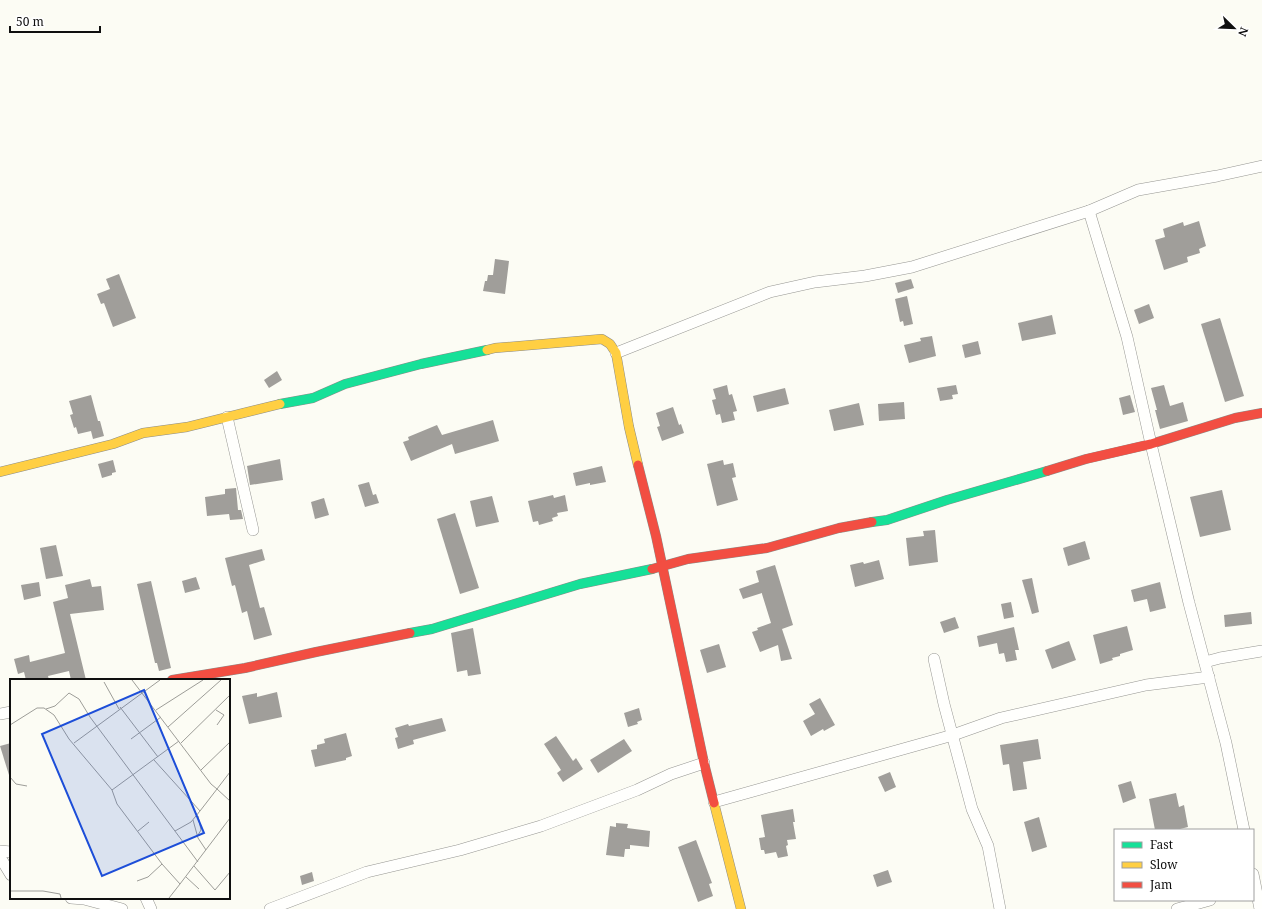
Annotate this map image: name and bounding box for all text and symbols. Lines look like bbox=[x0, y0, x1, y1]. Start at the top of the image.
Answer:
scale bar bbox=[10, 8, 100, 34]
north arrow bbox=[1214, 8, 1254, 48]
text: 50 m bbox=[16, 13, 44, 30]
text: N bbox=[1235, 25, 1252, 39]
inset map bbox=[10, 679, 230, 899]
legend bbox=[1114, 829, 1254, 901]
text: Fast bbox=[1150, 836, 1173, 853]
text: Slow bbox=[1150, 856, 1178, 873]
text: Jam bbox=[1149, 876, 1172, 893]

